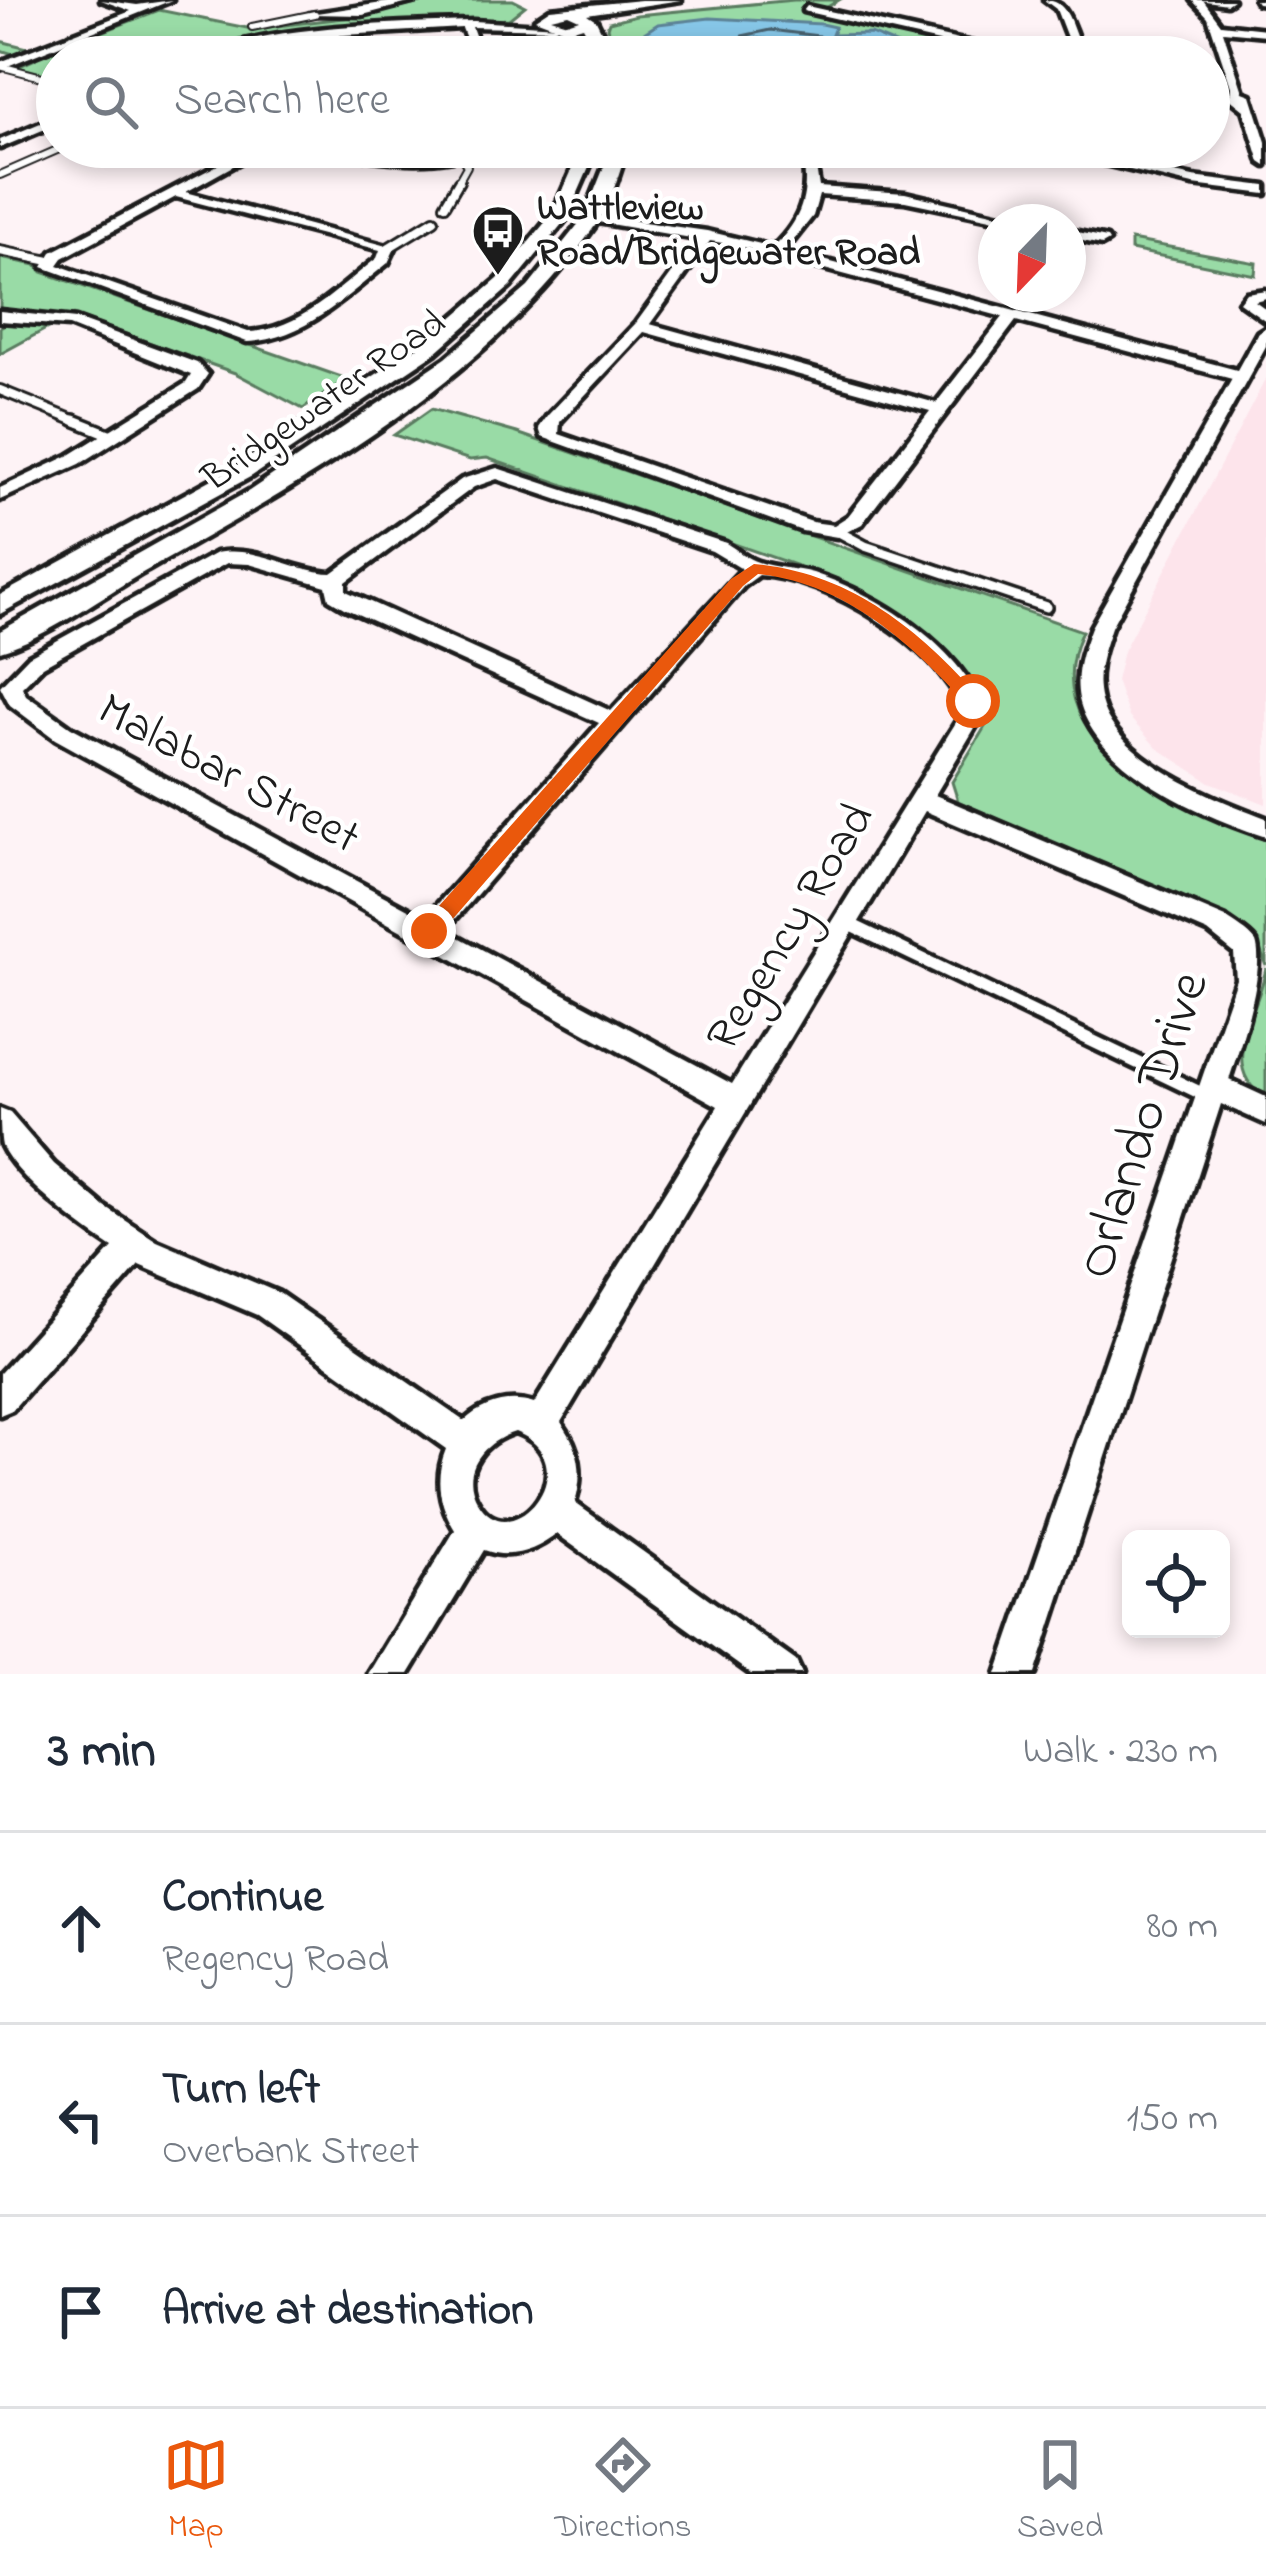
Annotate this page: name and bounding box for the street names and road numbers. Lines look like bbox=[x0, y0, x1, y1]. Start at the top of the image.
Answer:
street label: Bridgewater Road bbox=[191, 297, 459, 508]
street label: Malabar Street bbox=[84, 676, 372, 874]
street label: Regency Road bbox=[690, 790, 895, 1066]
street label: Orlando Drive bbox=[1056, 961, 1234, 1290]

